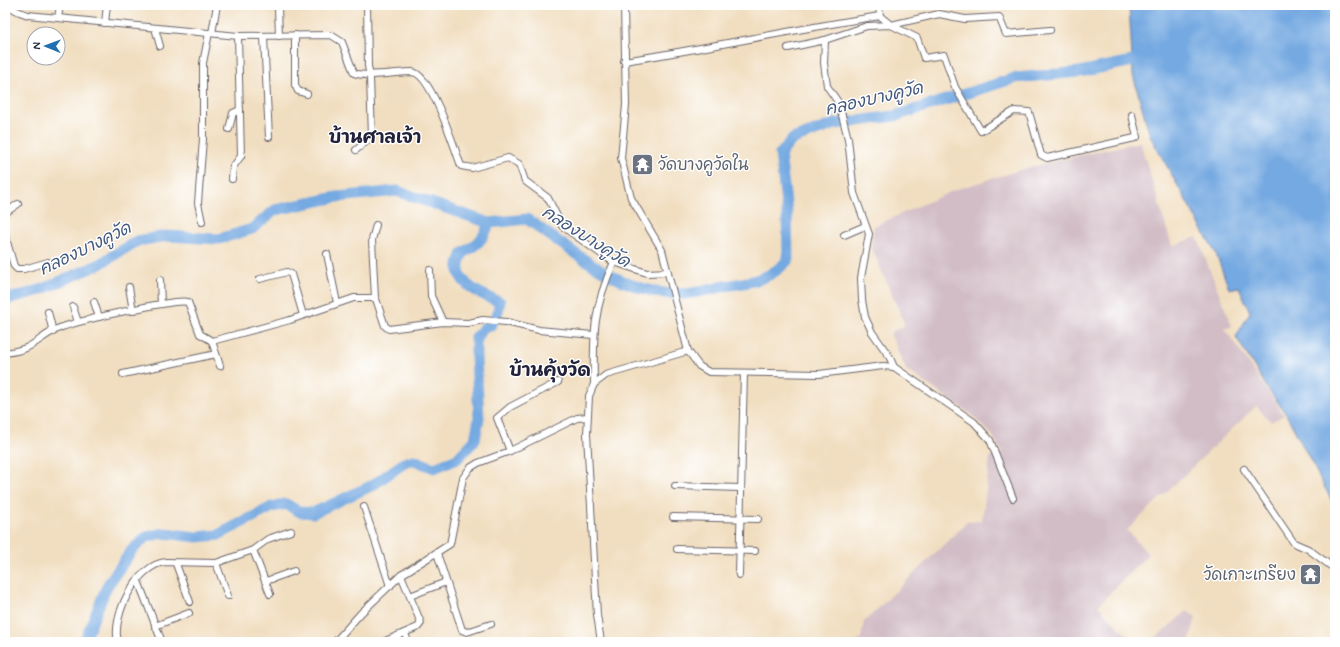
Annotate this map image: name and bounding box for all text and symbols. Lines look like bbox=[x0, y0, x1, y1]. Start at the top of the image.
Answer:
north arrow bbox=[26, 26, 66, 66]
text: N bbox=[30, 42, 44, 50]
water label: คลองบางคูวัด bbox=[823, 77, 927, 122]
district label: บ้านศาลเจ้า bbox=[329, 125, 421, 150]
temple icon: วัดบางคูวัดใน bbox=[629, 152, 655, 178]
place label: วัดบางคูวัดใน bbox=[658, 153, 749, 177]
water label: คลองบางคูวัด bbox=[537, 201, 635, 274]
water label: คลองบางคูวัด bbox=[35, 217, 136, 282]
district label: บ้านคุ้งวัด bbox=[509, 358, 591, 383]
temple icon: วัดเกาะเกรียง bbox=[1298, 562, 1324, 588]
place label: วัดเกาะเกรียง bbox=[1203, 564, 1296, 586]

